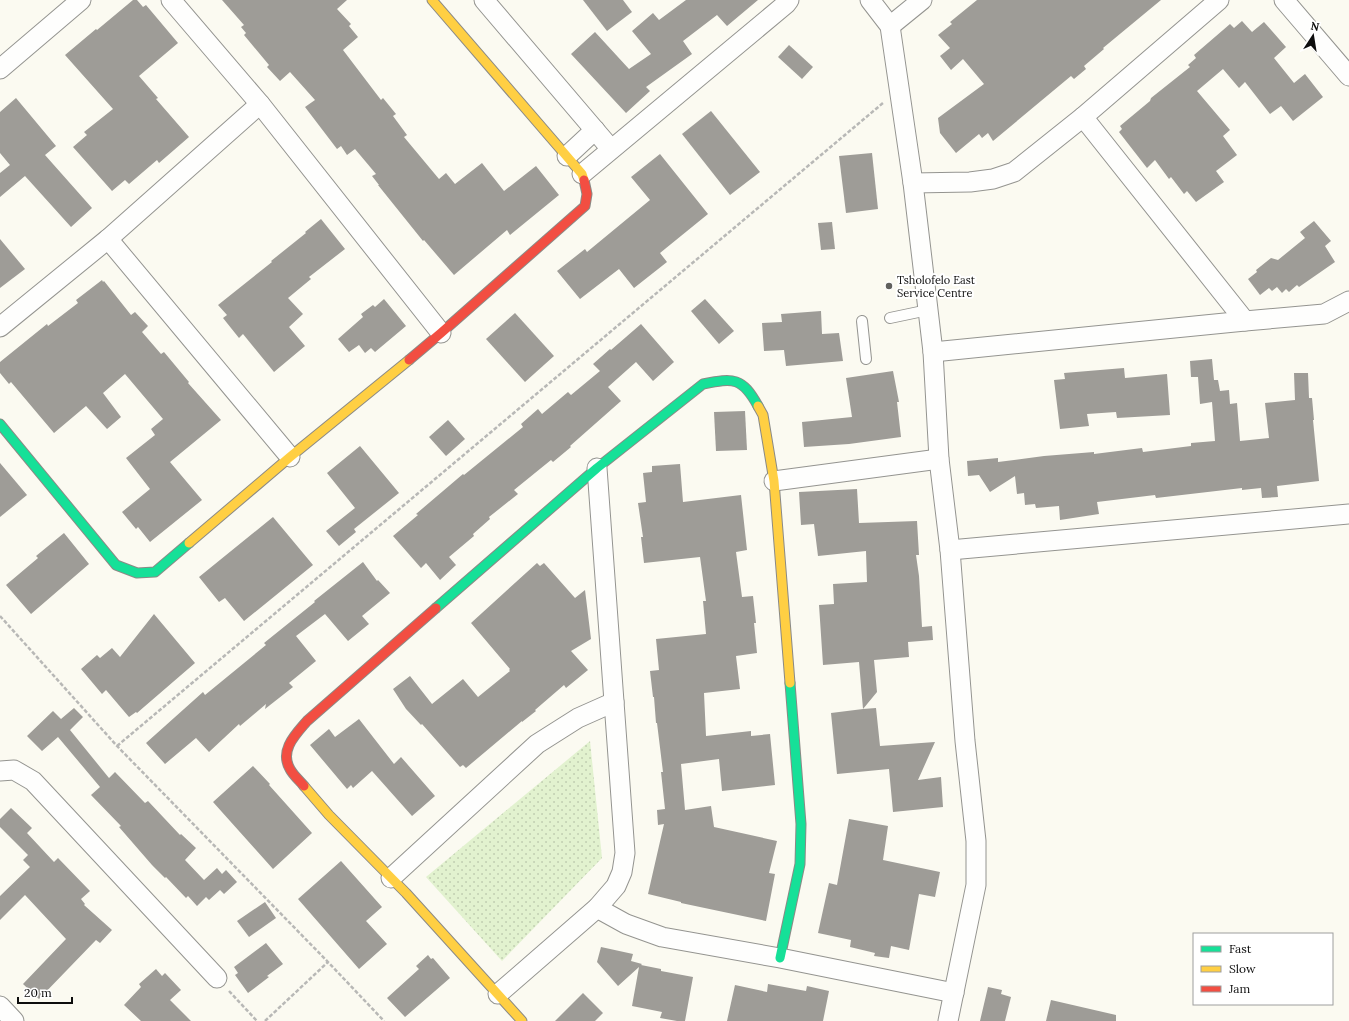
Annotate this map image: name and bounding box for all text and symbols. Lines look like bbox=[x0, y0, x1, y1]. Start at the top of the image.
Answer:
north arrow bbox=[1293, 16, 1333, 56]
text: N bbox=[1309, 18, 1321, 34]
place label: Tsholofelo East Service Centre bbox=[897, 273, 976, 300]
marker: Tsholofelo East Service Centre bbox=[884, 281, 894, 291]
legend bbox=[1193, 933, 1333, 1005]
text: Fast bbox=[1229, 941, 1252, 956]
text: Slow bbox=[1229, 961, 1256, 976]
scale bar bbox=[18, 979, 72, 1005]
text: Jam bbox=[1228, 981, 1250, 996]
text: 20 m bbox=[24, 985, 52, 1000]

